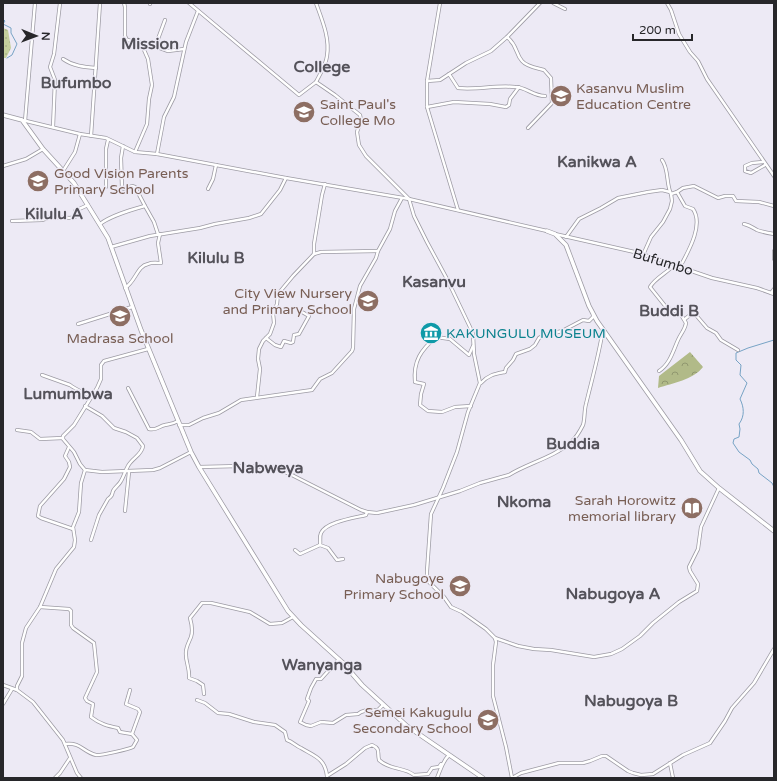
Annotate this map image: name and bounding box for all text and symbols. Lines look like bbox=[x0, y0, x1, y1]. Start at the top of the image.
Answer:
north arrow bbox=[16, 16, 56, 56]
scale bar bbox=[633, 16, 692, 42]
text: 200 m bbox=[639, 23, 676, 37]
text: N bbox=[39, 32, 52, 41]
district label: Mission bbox=[121, 34, 179, 54]
district label: College bbox=[294, 57, 350, 77]
district label: Bufumbo bbox=[40, 73, 112, 93]
place label: Kasanvu Muslim Education Centre bbox=[576, 80, 691, 113]
school or university icon: Kasanvu Muslim Education Centre bbox=[548, 83, 574, 109]
place label: Saint Paul's College Mo bbox=[320, 96, 396, 129]
school or university icon: Saint Paul's College Mo bbox=[291, 99, 317, 125]
district label: Kanikwa A bbox=[557, 152, 637, 172]
place label: Good Vision Parents Primary School bbox=[54, 165, 189, 198]
school or university icon: Good Vision Parents Primary School bbox=[25, 168, 51, 194]
district label: Kilulu A bbox=[25, 204, 83, 224]
street label: Bufumbo bbox=[631, 245, 695, 279]
district label: Kilulu B bbox=[187, 248, 245, 268]
district label: Kasanvu bbox=[402, 272, 466, 292]
place label: City View Nursery and Primary School bbox=[223, 285, 352, 318]
school or university icon: City View Nursery and Primary School bbox=[355, 288, 381, 314]
district label: Buddi B bbox=[639, 301, 699, 321]
school or university icon: Madrasa School bbox=[107, 303, 133, 329]
museum icon: KAKUNGULU MUSEUM bbox=[418, 320, 444, 346]
place label: KAKUNGULU MUSEUM bbox=[446, 325, 606, 342]
place label: Madrasa School bbox=[67, 330, 173, 347]
district label: Lumumbwa bbox=[23, 384, 113, 404]
district label: Buddia bbox=[546, 434, 600, 454]
district label: Nabweya bbox=[233, 458, 303, 478]
district label: Nkoma bbox=[497, 492, 551, 512]
place label: Sarah Horowitz memorial library bbox=[568, 492, 676, 525]
library icon: Sarah Horowitz memorial library bbox=[679, 495, 705, 521]
place label: Nabugoye Primary School bbox=[343, 570, 444, 603]
school or university icon: Nabugoye Primary School bbox=[447, 573, 473, 599]
district label: Nabugoya A bbox=[566, 584, 661, 604]
district label: Wanyanga bbox=[282, 655, 362, 675]
district label: Nabugoya B bbox=[584, 691, 678, 711]
place label: Semei Kakugulu Secondary School bbox=[353, 704, 472, 737]
school or university icon: Semei Kakugulu Secondary School bbox=[475, 707, 501, 733]

